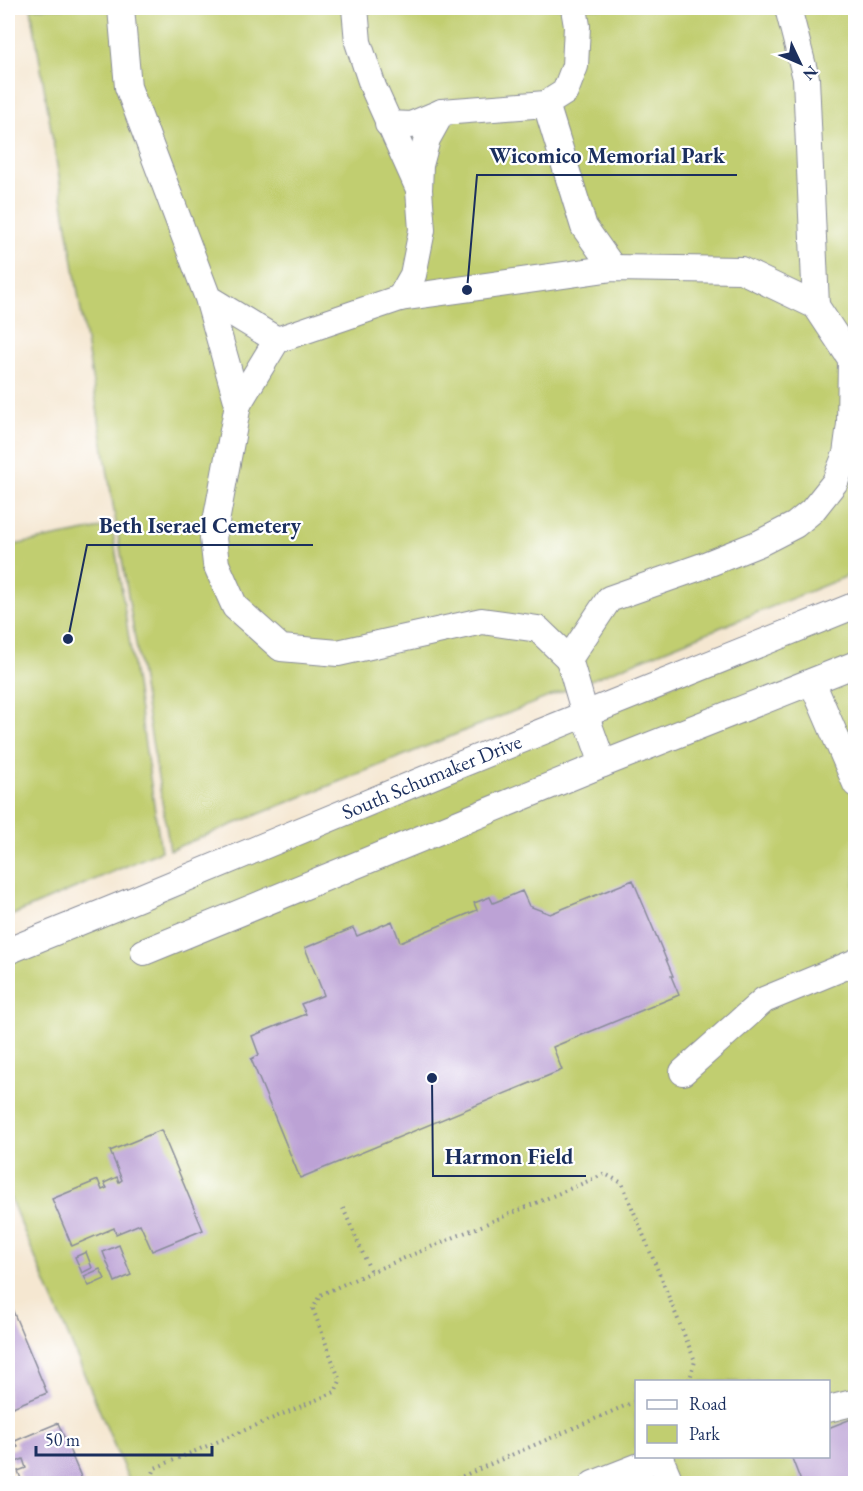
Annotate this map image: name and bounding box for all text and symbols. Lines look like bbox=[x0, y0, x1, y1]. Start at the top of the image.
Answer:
north arrow bbox=[770, 33, 830, 93]
text: N bbox=[798, 61, 822, 85]
callout: Wicomico Memorial Park bbox=[477, 135, 737, 175]
text: Wicomico Memorial Park bbox=[489, 141, 726, 170]
callout: Beth Iserael Cemetery bbox=[87, 505, 313, 545]
text: Beth Iserael Cemetery bbox=[99, 511, 301, 540]
street label: South Schumaker Drive bbox=[337, 727, 525, 825]
callout: Harmon Field bbox=[433, 1136, 586, 1176]
text: Harmon Field bbox=[445, 1142, 573, 1171]
legend bbox=[635, 1380, 830, 1458]
text: Road bbox=[689, 1392, 728, 1415]
scale bar bbox=[36, 1419, 212, 1457]
text: Park bbox=[689, 1422, 720, 1445]
text: 50 m bbox=[45, 1428, 80, 1451]

